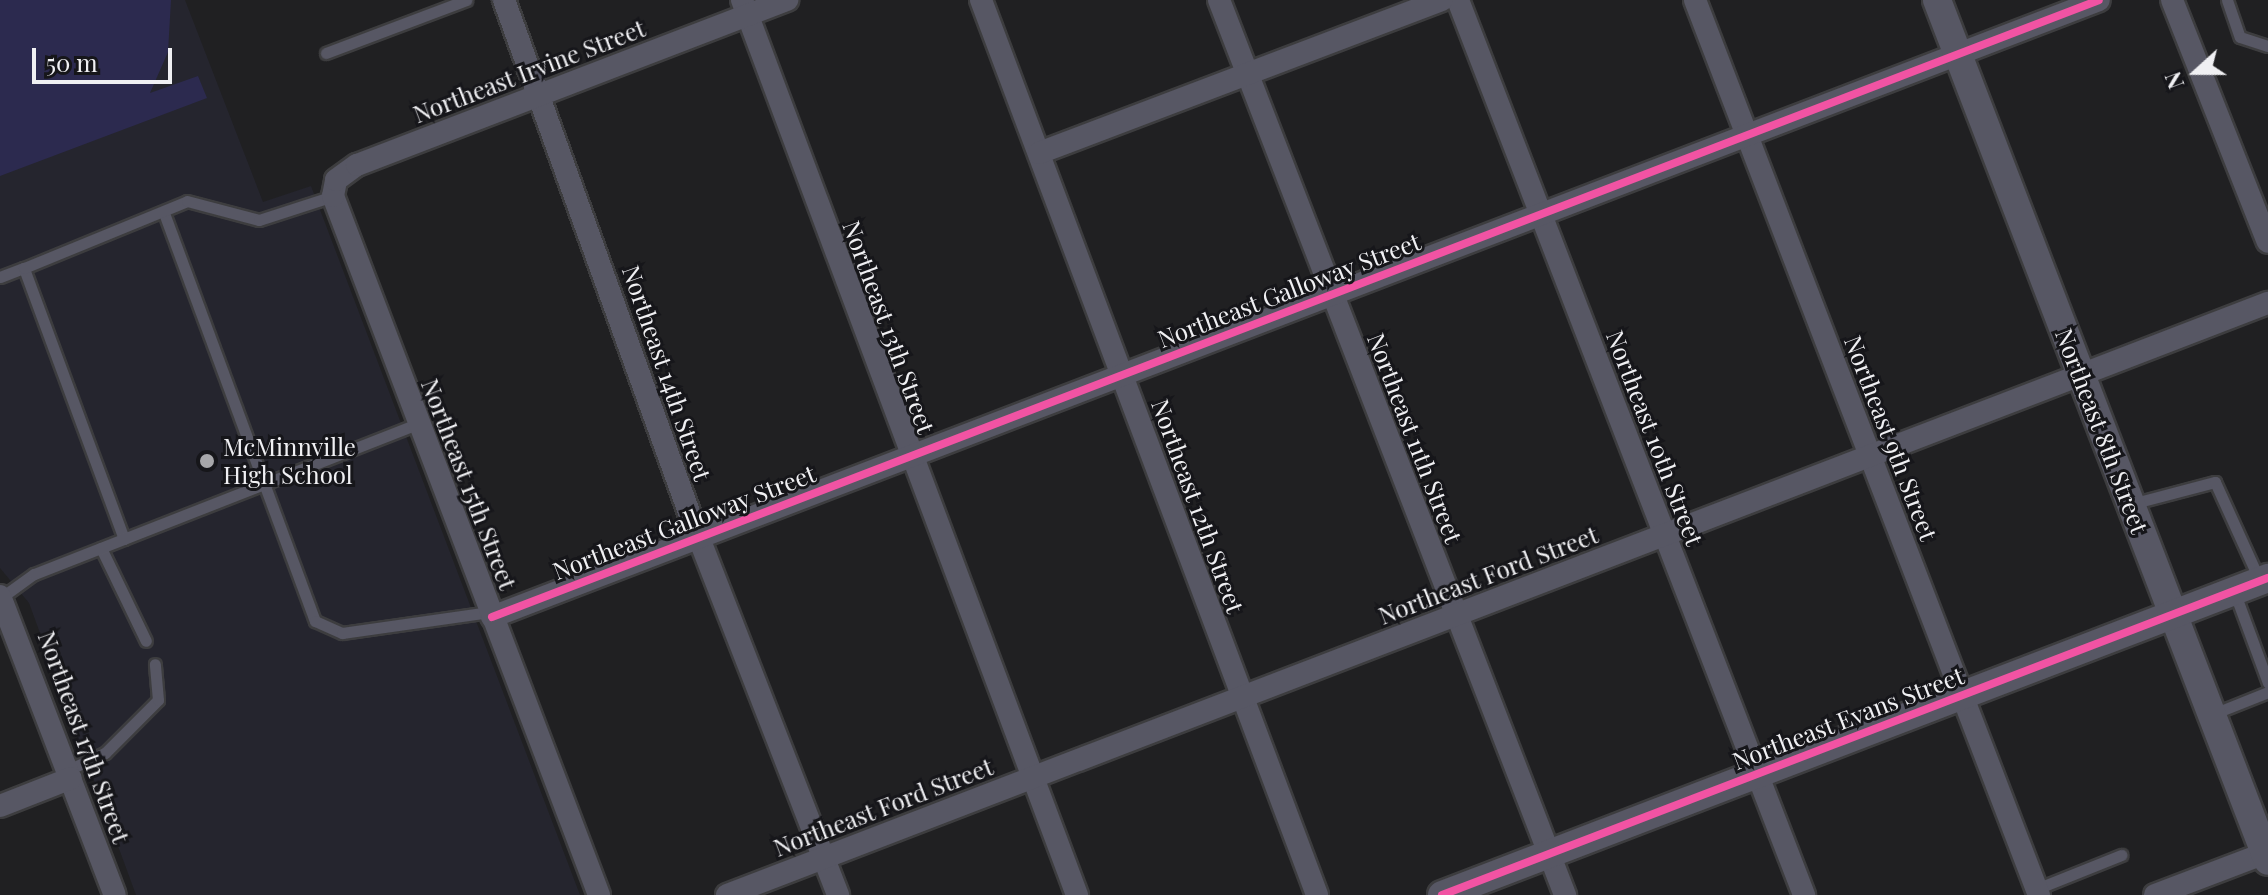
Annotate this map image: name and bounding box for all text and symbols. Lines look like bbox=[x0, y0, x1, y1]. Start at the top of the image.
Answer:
street label: Northeast Irvine Street bbox=[409, 13, 649, 129]
scale bar bbox=[36, 32, 176, 82]
north arrow bbox=[2156, 32, 2236, 112]
text: 50 m bbox=[46, 46, 98, 78]
text: N bbox=[2157, 68, 2190, 93]
street label: Northeast 13th Street bbox=[837, 217, 941, 437]
street label: Northeast Galloway Street bbox=[1153, 226, 1425, 354]
street label: Northeast 14th Street bbox=[617, 261, 717, 485]
street label: Northeast 8th Street bbox=[2050, 324, 2154, 538]
street label: Northeast 10th Street bbox=[1601, 326, 1709, 550]
street label: Northeast 11th Street bbox=[1362, 329, 1468, 547]
street label: Northeast 9th Street bbox=[1839, 331, 1943, 545]
street label: Northeast 15th Street bbox=[415, 374, 523, 594]
street label: Northeast 12th Street bbox=[1146, 395, 1250, 617]
place label: McMinnville High School bbox=[223, 433, 356, 489]
marker: McMinnville High School bbox=[198, 452, 216, 470]
street label: Northeast Galloway Street bbox=[548, 458, 820, 586]
street label: Northeast Ford Street bbox=[1374, 520, 1602, 630]
street label: Northeast 17th Street bbox=[32, 627, 136, 847]
street label: Northeast Evans Street bbox=[1728, 660, 1968, 776]
street label: Northeast Ford Street bbox=[769, 752, 997, 862]

